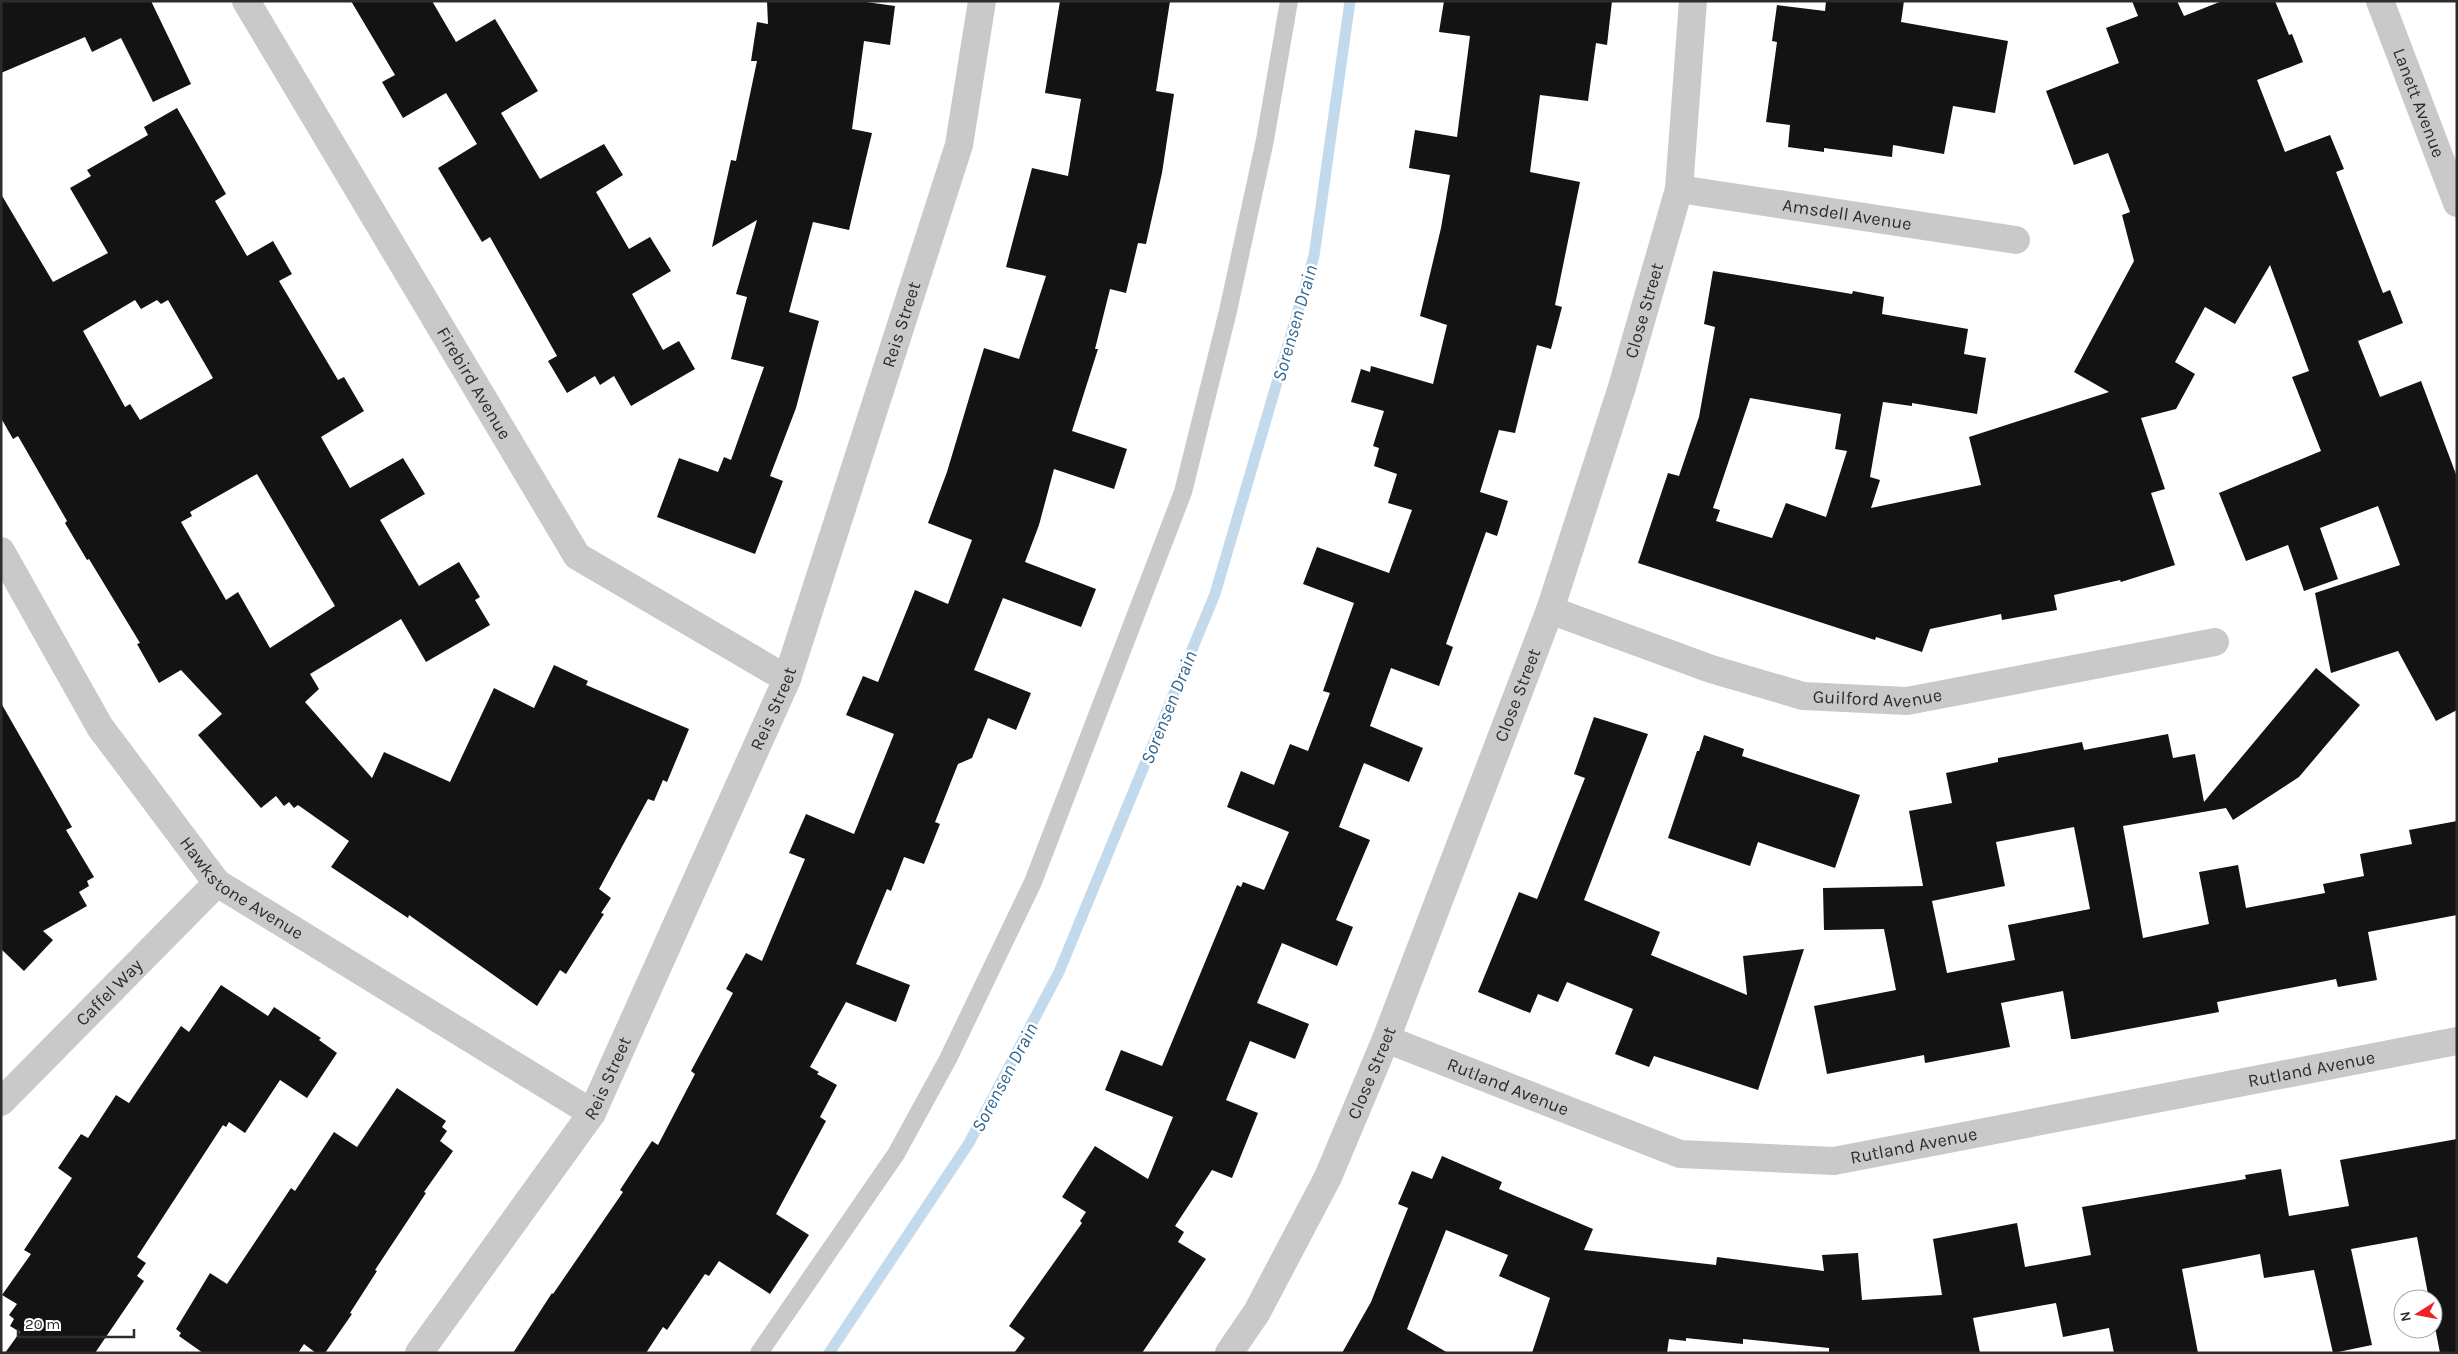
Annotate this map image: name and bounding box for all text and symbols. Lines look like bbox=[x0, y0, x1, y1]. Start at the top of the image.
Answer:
street label: Lanett Avenue bbox=[2388, 45, 2450, 161]
street label: Amsdell Avenue bbox=[1781, 194, 1913, 235]
street label: Close Street bbox=[1620, 260, 1668, 361]
water label: Sorensen Drain bbox=[1268, 262, 1322, 384]
street label: Reis Street bbox=[877, 279, 925, 370]
street label: Firebird Avenue bbox=[432, 323, 516, 444]
street label: Close Street bbox=[1490, 645, 1545, 745]
water label: Sorensen Drain bbox=[1136, 647, 1202, 767]
street label: Reis Street bbox=[745, 664, 801, 754]
street label: Guilford Avenue bbox=[1812, 684, 1944, 712]
street label: Hawkstone Avenue bbox=[175, 832, 308, 944]
street label: Caffel Way bbox=[71, 954, 148, 1031]
water label: Sorensen Drain bbox=[967, 1019, 1043, 1136]
street label: Close Street bbox=[1343, 1023, 1401, 1123]
street label: Reis Street bbox=[579, 1033, 636, 1125]
street label: Rutland Avenue bbox=[2246, 1046, 2377, 1092]
street label: Rutland Avenue bbox=[1444, 1053, 1572, 1120]
street label: Rutland Avenue bbox=[1848, 1123, 1979, 1169]
north arrow bbox=[2393, 1289, 2443, 1339]
scale bar bbox=[18, 1306, 134, 1338]
text: N bbox=[2396, 1310, 2415, 1323]
text: 20 m bbox=[25, 1315, 60, 1333]

